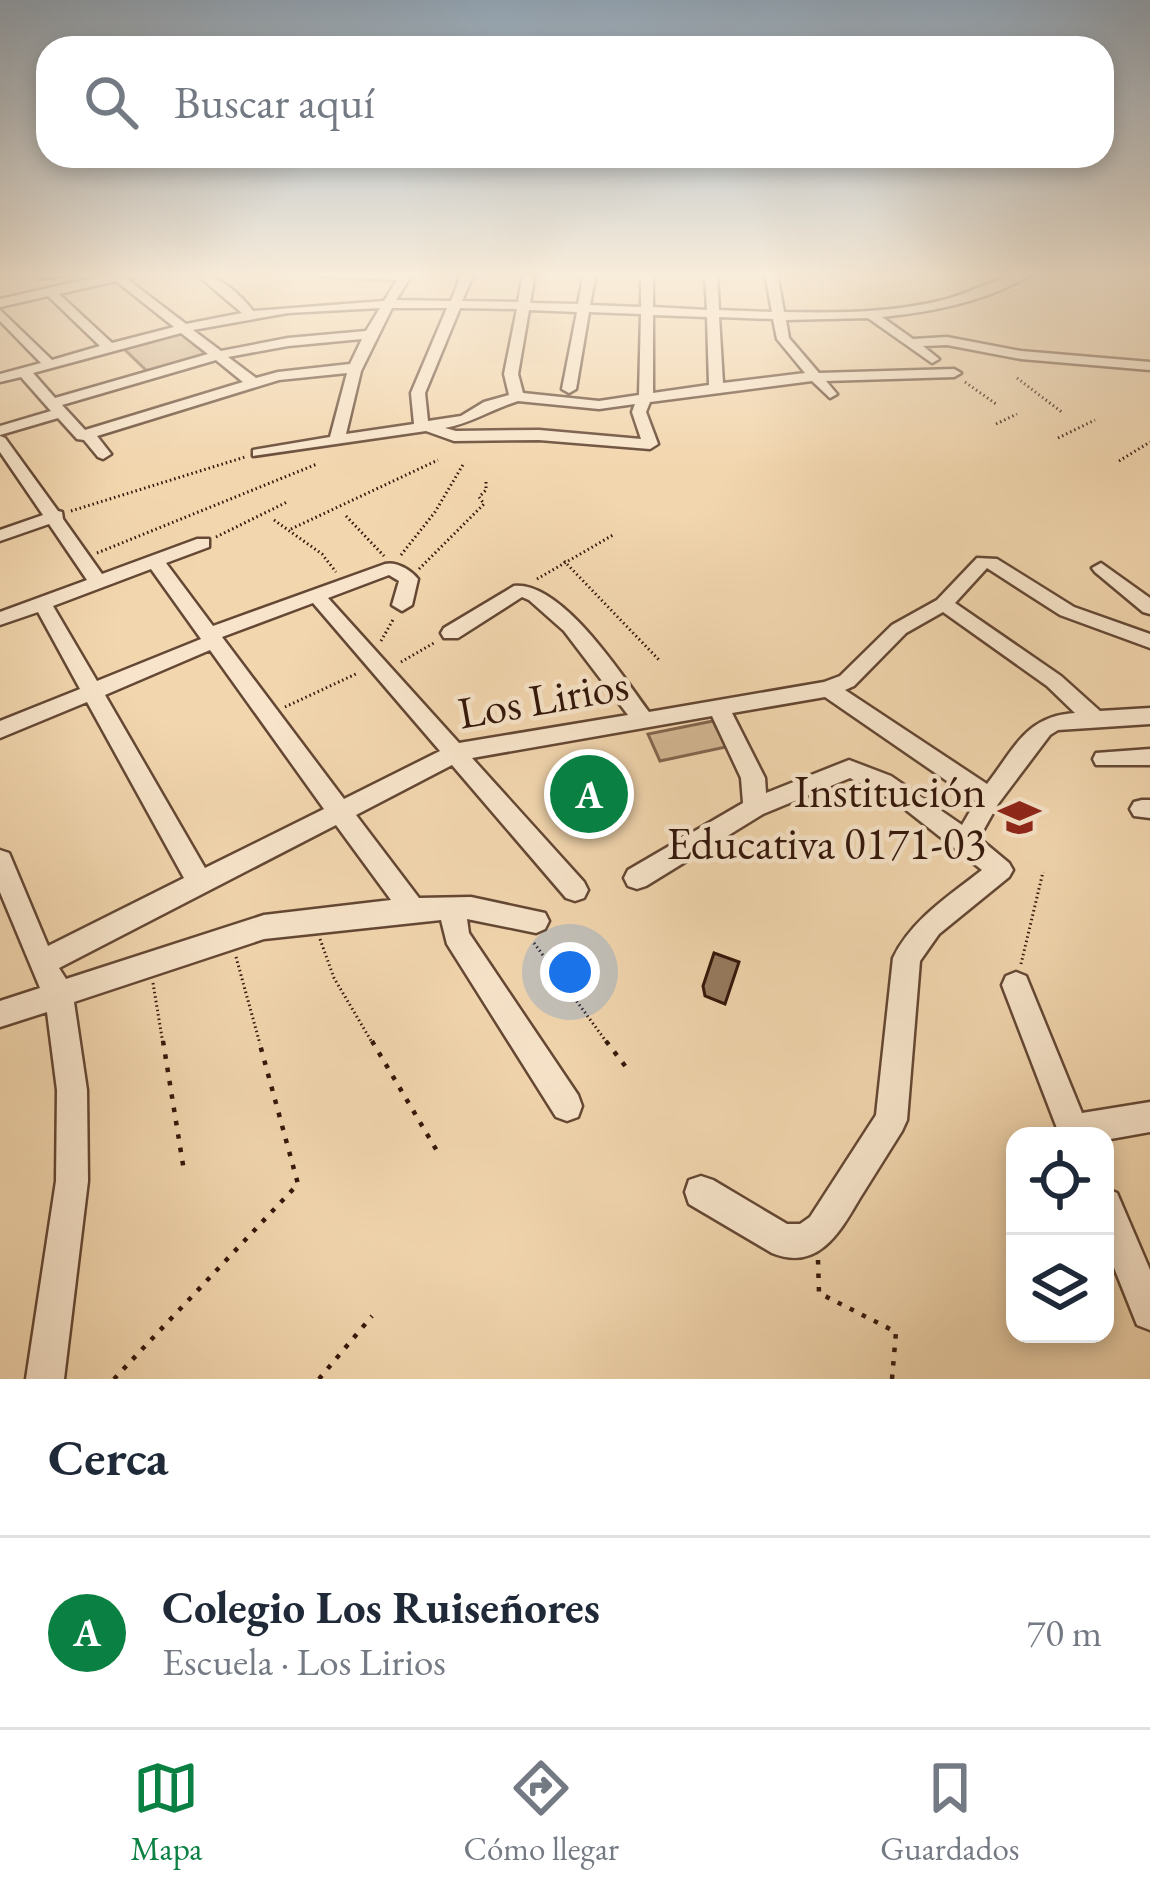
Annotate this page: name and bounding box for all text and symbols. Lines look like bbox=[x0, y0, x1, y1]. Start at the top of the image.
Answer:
search box bbox=[36, 36, 1114, 168]
icon: search bbox=[78, 69, 144, 135]
text: Buscar aquí bbox=[174, 73, 374, 131]
street label: Los Lirios bbox=[453, 654, 633, 742]
pin: A bbox=[550, 749, 628, 839]
place label: Institución Educativa 0171-03 bbox=[667, 762, 986, 872]
school or university icon: Institución Educativa 0171-03 bbox=[997, 794, 1043, 840]
your location bbox=[540, 942, 600, 1002]
map controls bbox=[1006, 1127, 1114, 1343]
button: locate bbox=[1006, 1127, 1114, 1235]
button: layers bbox=[1006, 1235, 1114, 1343]
text: Cerca bbox=[48, 1424, 168, 1490]
text: Colegio Los Ruiseñores bbox=[162, 1578, 600, 1636]
text: A bbox=[73, 1607, 101, 1658]
text: 70 m bbox=[1026, 1607, 1102, 1658]
text: Escuela · Los Lirios bbox=[162, 1636, 446, 1687]
tab: Mapa bbox=[131, 1755, 202, 1870]
tab: Cómo llegar bbox=[464, 1755, 619, 1870]
tab: Guardados bbox=[880, 1755, 1019, 1870]

